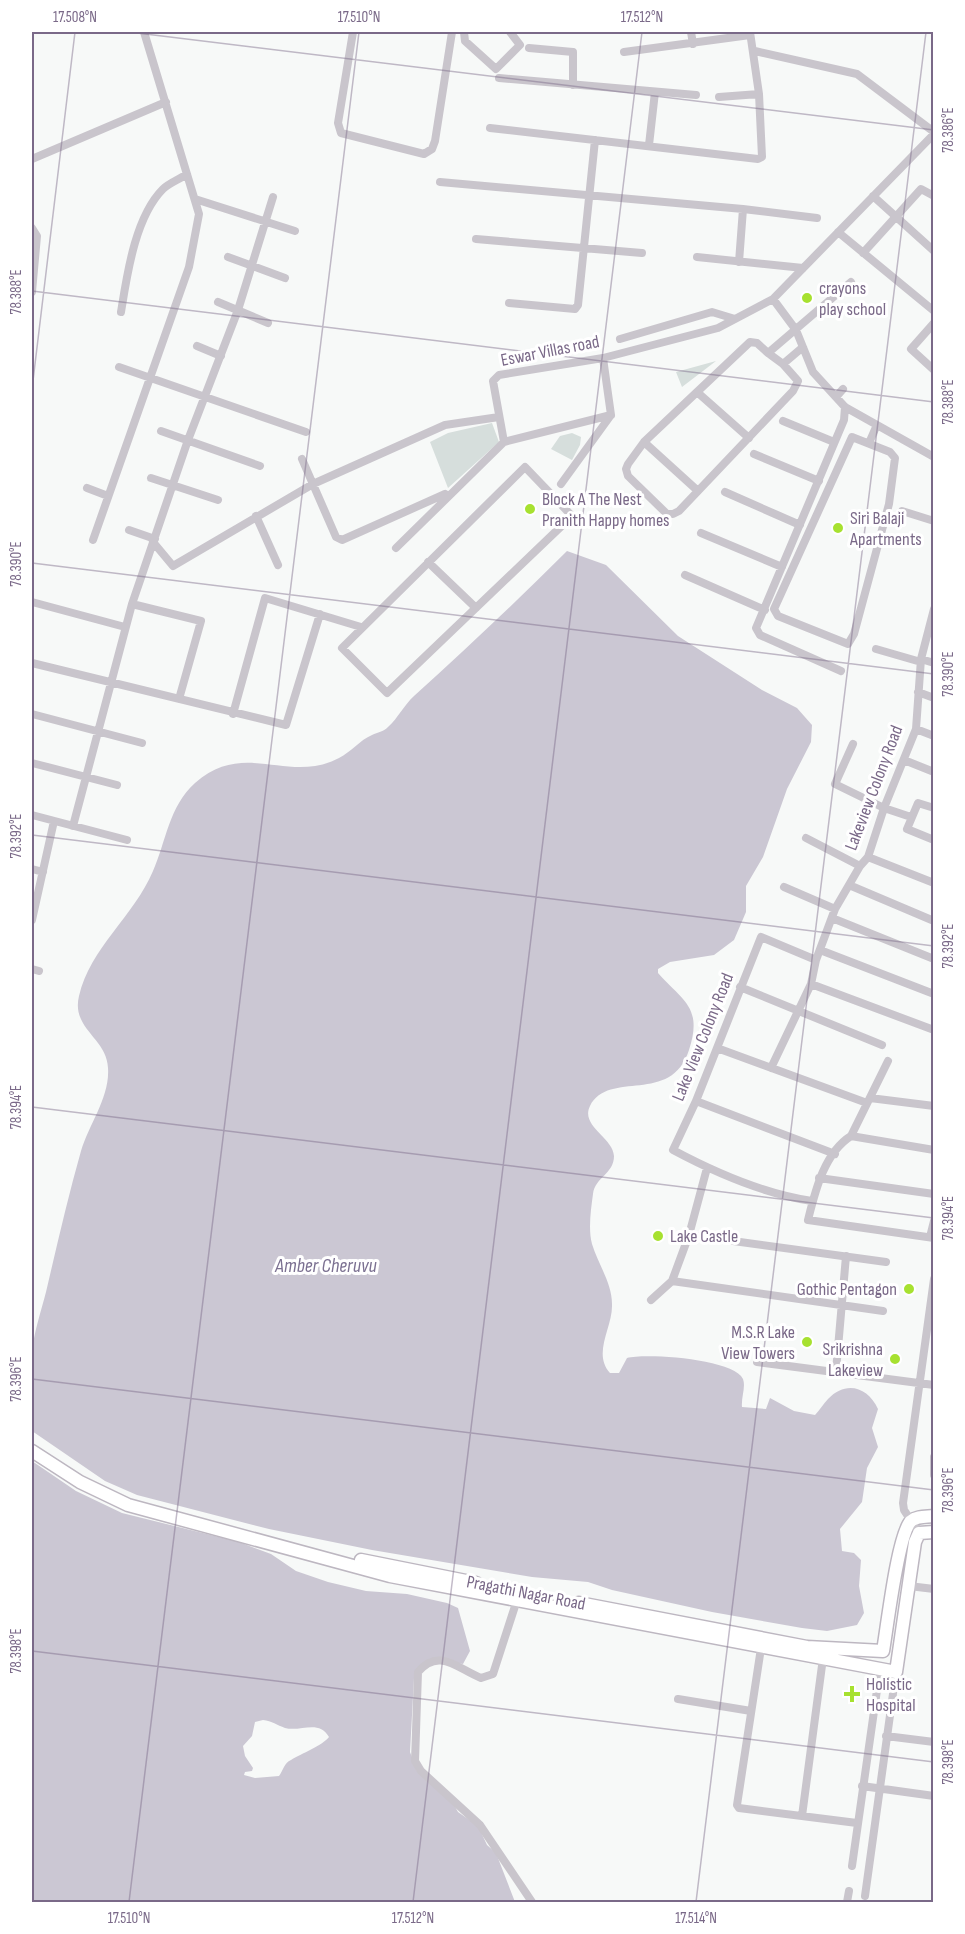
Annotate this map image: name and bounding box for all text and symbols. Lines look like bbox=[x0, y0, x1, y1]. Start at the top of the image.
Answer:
text: 17.508°N bbox=[53, 8, 97, 27]
text: 17.510°N bbox=[338, 8, 380, 27]
text: 17.512°N bbox=[621, 8, 663, 27]
text: 78.386°E bbox=[939, 107, 958, 153]
text: 78.388°E bbox=[7, 269, 26, 315]
place label: crayons play school bbox=[819, 278, 886, 320]
marker: crayons play school bbox=[800, 291, 814, 305]
street label: Eswar Villas road bbox=[499, 331, 601, 371]
text: 78.388°E bbox=[939, 379, 958, 425]
place label: Block A The Nest Pranith Happy homes bbox=[542, 489, 670, 531]
marker: Block A The Nest Pranith Happy homes bbox=[523, 502, 537, 516]
place label: Siri Balaji Apartments bbox=[849, 508, 922, 550]
marker: Siri Balaji Apartments bbox=[831, 521, 845, 535]
text: 78.390°E bbox=[7, 541, 26, 587]
text: 78.390°E bbox=[939, 651, 958, 697]
street label: Lakeview Colony Road bbox=[841, 723, 907, 853]
text: 78.392°E bbox=[7, 813, 26, 859]
text: 78.392°E bbox=[939, 923, 958, 969]
street label: Lake View Colony Road bbox=[668, 970, 738, 1104]
text: 78.394°E bbox=[7, 1085, 26, 1129]
text: 78.394°E bbox=[939, 1196, 958, 1240]
place label: Lake Castle bbox=[670, 1226, 738, 1247]
marker: Lake Castle bbox=[651, 1229, 665, 1243]
water label: Amber Cheruvu bbox=[274, 1254, 377, 1278]
place label: Gothic Pentagon bbox=[797, 1279, 897, 1300]
marker: Gothic Pentagon bbox=[902, 1282, 916, 1296]
place label: M.S.R Lake View Towers bbox=[721, 1322, 795, 1364]
marker: M.S.R Lake View Towers bbox=[800, 1335, 814, 1349]
place label: Srikrishna Lakeview bbox=[823, 1339, 883, 1381]
marker: Srikrishna Lakeview bbox=[888, 1352, 902, 1366]
text: 78.396°E bbox=[7, 1356, 26, 1402]
text: 78.396°E bbox=[939, 1467, 958, 1513]
street label: Pragathi Nagar Road bbox=[465, 1571, 587, 1615]
text: 78.398°E bbox=[7, 1628, 26, 1674]
place label: Holistic Hospital bbox=[866, 1674, 916, 1716]
marker: Holistic Hospital bbox=[843, 1685, 861, 1703]
text: 78.398°E bbox=[939, 1739, 958, 1785]
text: 17.510°N bbox=[108, 1909, 150, 1928]
text: 17.512°N bbox=[392, 1909, 434, 1928]
text: 17.514°N bbox=[675, 1909, 717, 1928]

